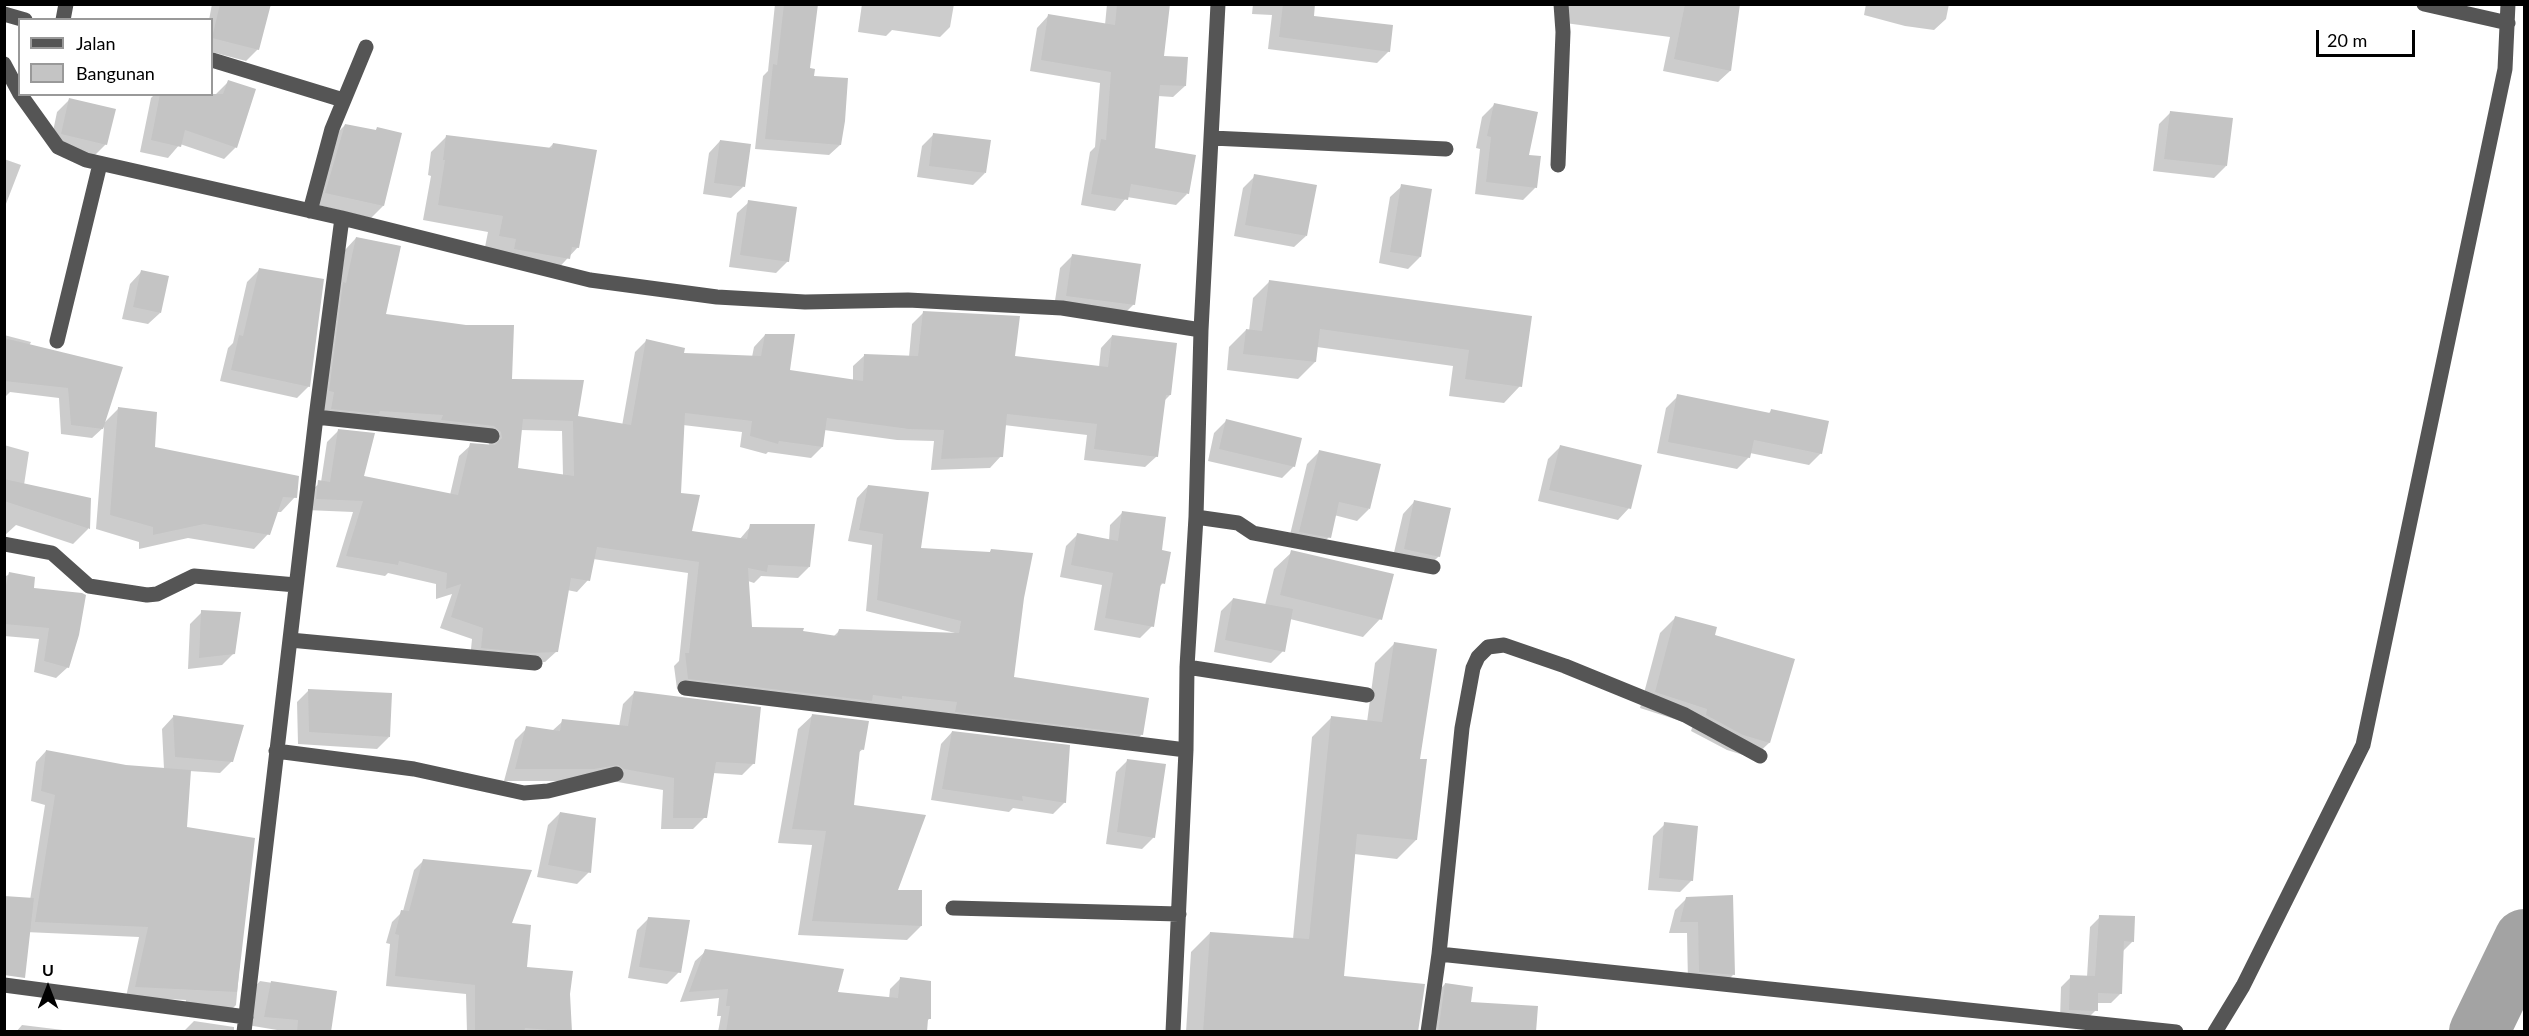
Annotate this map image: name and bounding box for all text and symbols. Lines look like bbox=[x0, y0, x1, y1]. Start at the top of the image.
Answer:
legend bbox=[18, 18, 213, 96]
scale bar bbox=[2319, 18, 2418, 56]
text: 20 m bbox=[2327, 29, 2367, 51]
text: Jalan bbox=[76, 32, 115, 54]
text: Bangunan bbox=[76, 62, 155, 84]
north arrow bbox=[18, 958, 78, 1018]
text: U bbox=[42, 960, 54, 979]

